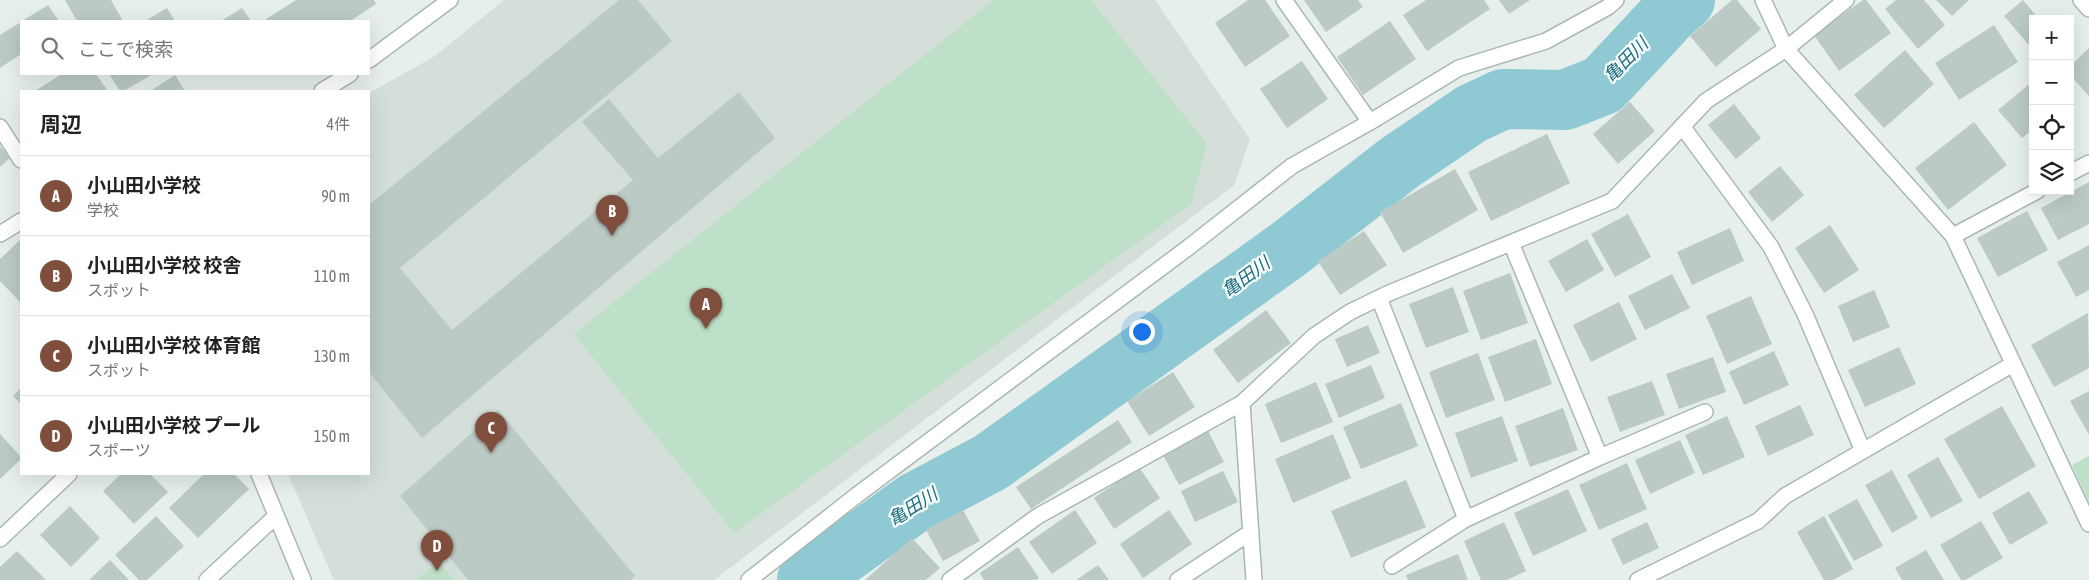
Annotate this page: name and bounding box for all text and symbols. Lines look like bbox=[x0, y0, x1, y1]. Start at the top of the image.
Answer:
map controls bbox=[2029, 15, 2074, 195]
button: + bbox=[2029, 15, 2074, 60]
search box bbox=[20, 20, 370, 75]
water label: 亀田川 bbox=[1599, 32, 1654, 86]
icon: search bbox=[38, 34, 66, 62]
text: ここで検索 bbox=[78, 38, 173, 60]
button: − bbox=[2029, 60, 2074, 105]
button: locate bbox=[2029, 105, 2074, 150]
text: 周辺 bbox=[40, 112, 82, 136]
text: 4件 bbox=[326, 115, 350, 133]
button: layers bbox=[2029, 150, 2074, 195]
text: 小山田小学校 bbox=[87, 174, 201, 196]
text: A bbox=[52, 187, 60, 205]
text: 90 m bbox=[321, 187, 350, 205]
pin: B bbox=[596, 195, 628, 236]
text: 学校 bbox=[87, 201, 119, 219]
water label: 亀田川 bbox=[1218, 251, 1275, 301]
text: 小山田小学校 校舎 bbox=[87, 254, 242, 276]
text: B bbox=[52, 267, 60, 285]
text: 110 m bbox=[314, 267, 350, 285]
text: スポット bbox=[87, 281, 151, 299]
pin: A bbox=[690, 288, 722, 329]
your location bbox=[1129, 319, 1155, 345]
text: 小山田小学校 体育館 bbox=[87, 334, 261, 356]
text: C bbox=[52, 347, 60, 365]
text: 130 m bbox=[314, 347, 350, 365]
text: スポット bbox=[87, 361, 151, 379]
pin: C bbox=[475, 412, 507, 453]
text: 小山田小学校 プール bbox=[87, 414, 261, 436]
text: D bbox=[52, 427, 60, 445]
text: 150 m bbox=[314, 427, 350, 445]
text: スポーツ bbox=[87, 441, 151, 459]
water label: 亀田川 bbox=[884, 482, 943, 530]
pin: D bbox=[421, 530, 453, 571]

